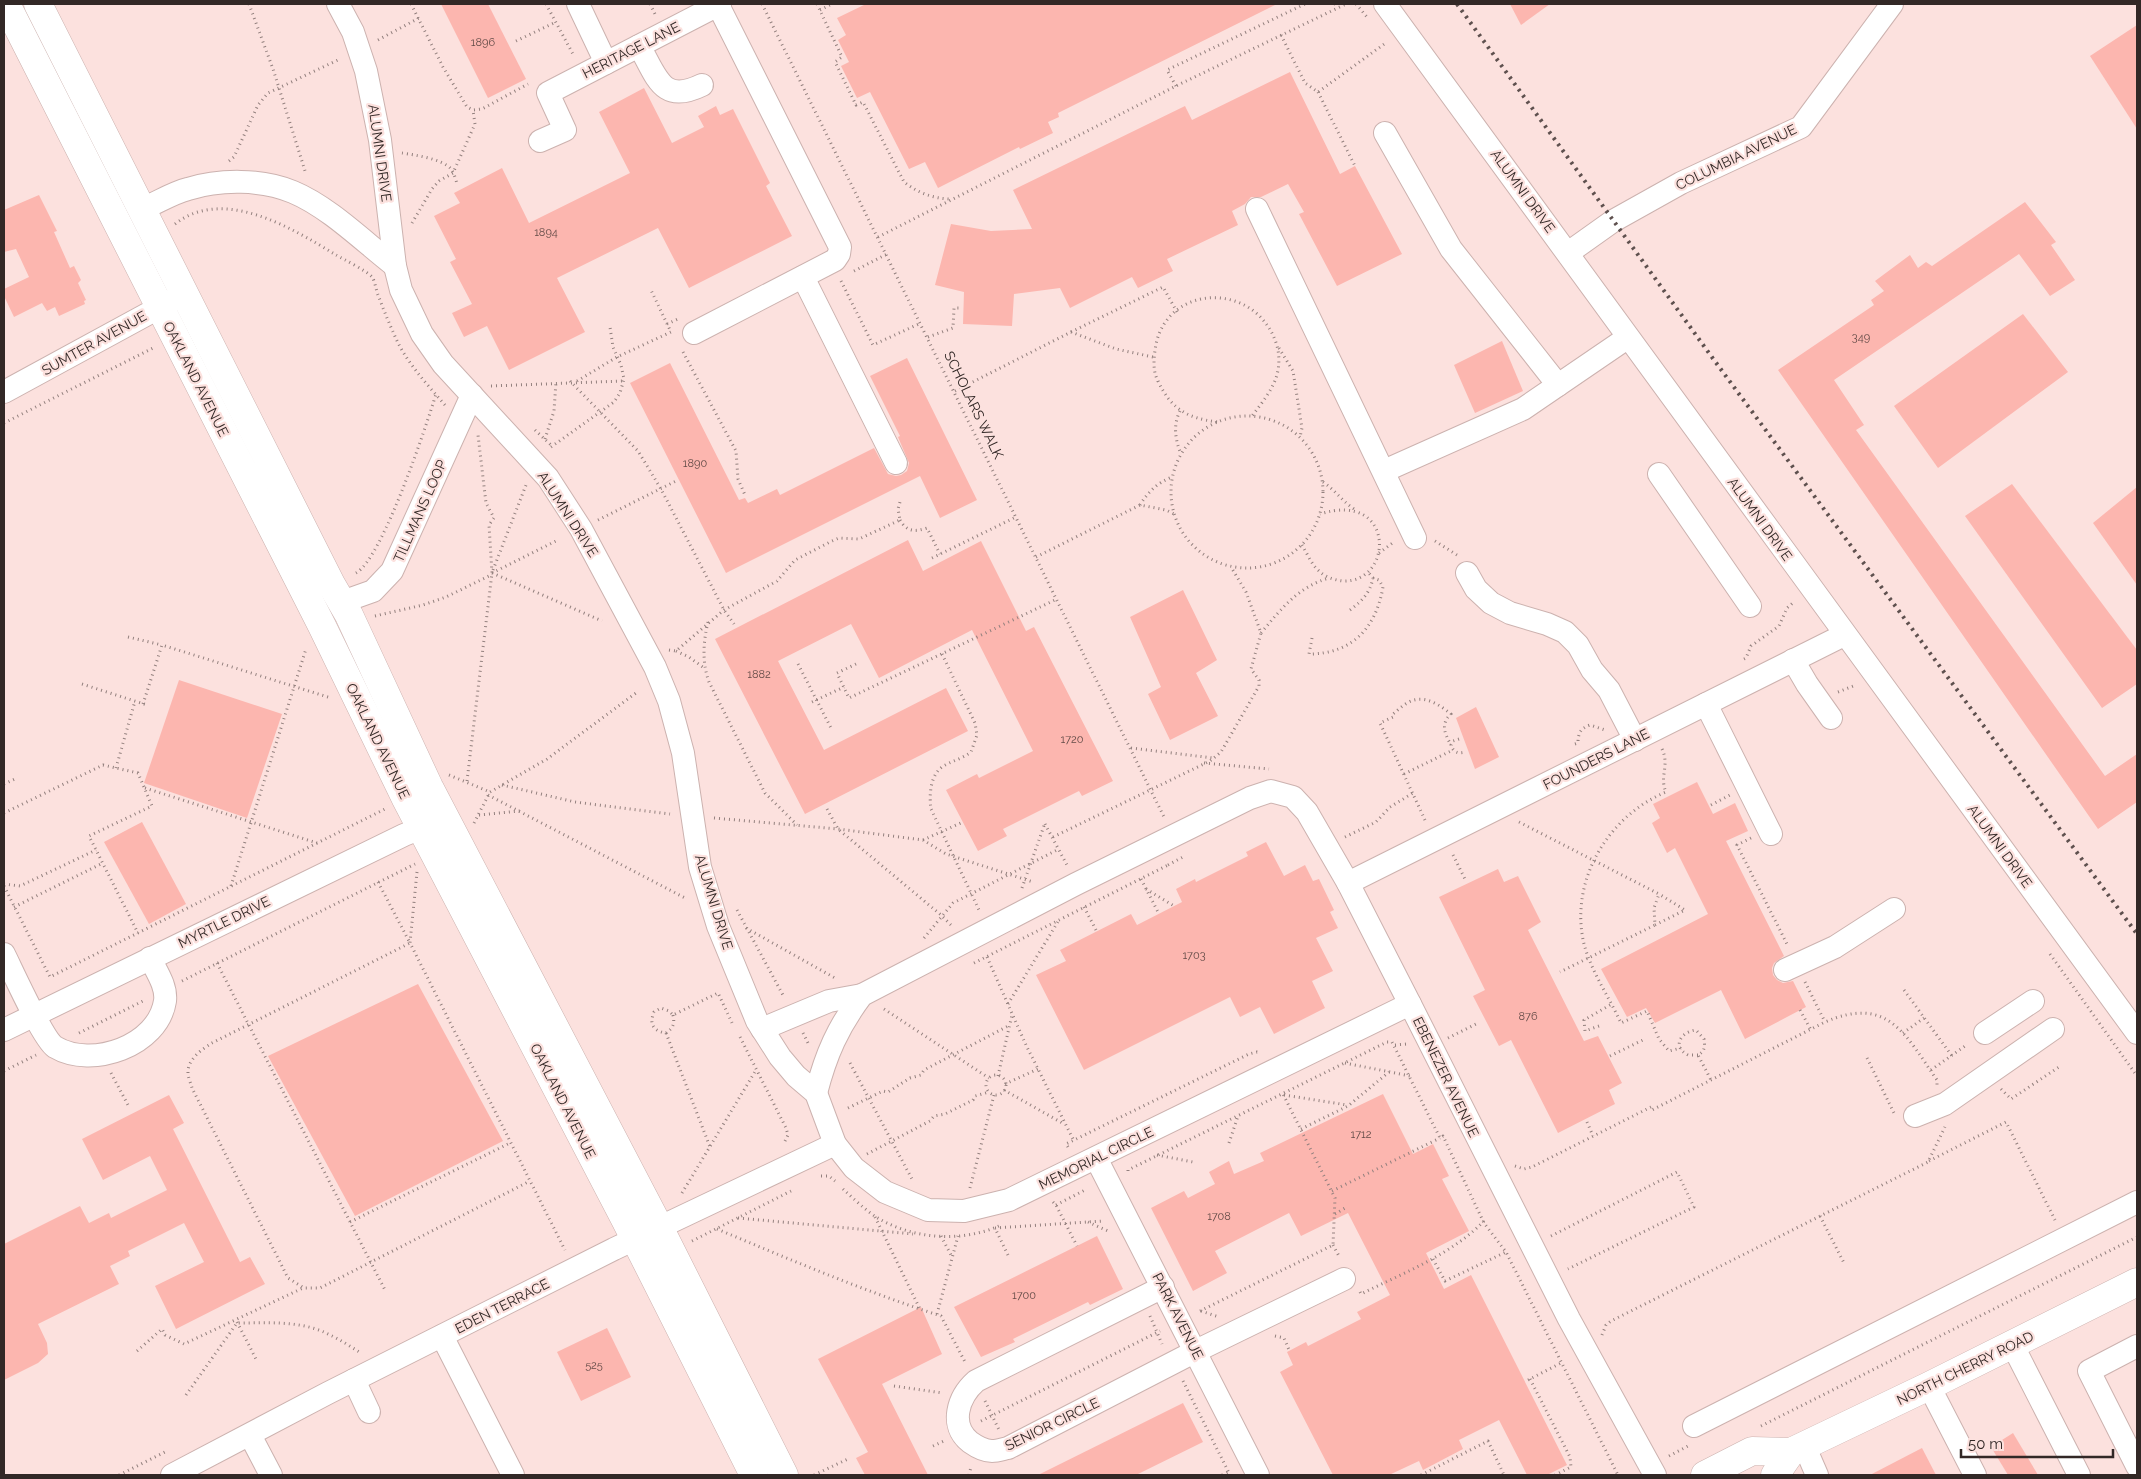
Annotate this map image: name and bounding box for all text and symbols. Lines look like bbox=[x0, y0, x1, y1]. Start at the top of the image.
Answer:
street label: HERITAGE LANE bbox=[580, 19, 682, 81]
house number: 1896 bbox=[471, 36, 496, 49]
street label: ALUMNI DRIVE bbox=[365, 103, 395, 203]
street label: COLUMBIA AVENUE bbox=[1673, 121, 1799, 193]
street label: ALUMNI DRIVE bbox=[1488, 146, 1558, 236]
house number: 1894 bbox=[534, 226, 558, 239]
street label: SUMTER AVENUE bbox=[39, 308, 149, 378]
street label: OAKLAND AVENUE bbox=[160, 319, 232, 439]
house number: 349 bbox=[1852, 331, 1870, 344]
street label: SCHOLARS WALK bbox=[941, 349, 1007, 461]
street label: TILLMANS LOOP bbox=[390, 457, 450, 565]
house number: 1890 bbox=[683, 457, 707, 470]
street label: ALUMNI DRIVE bbox=[534, 468, 602, 560]
street label: ALUMNI DRIVE bbox=[1725, 474, 1795, 564]
house number: 1882 bbox=[747, 668, 771, 681]
street label: OAKLAND AVENUE bbox=[343, 681, 413, 801]
street label: FOUNDERS LANE bbox=[1540, 725, 1652, 793]
house number: 1720 bbox=[1061, 733, 1084, 746]
street label: ALUMNI DRIVE bbox=[1965, 801, 2035, 891]
street label: ALUMNI DRIVE bbox=[692, 853, 736, 951]
street label: MYRTLE DRIVE bbox=[176, 893, 272, 951]
house number: 1703 bbox=[1182, 949, 1206, 962]
house number: 876 bbox=[1518, 1010, 1538, 1023]
street label: EBENEZER AVENUE bbox=[1410, 1014, 1482, 1140]
street label: OAKLAND AVENUE bbox=[527, 1041, 599, 1161]
street label: MEMORIAL CIRCLE bbox=[1036, 1123, 1156, 1193]
house number: 1712 bbox=[1351, 1128, 1372, 1141]
house number: 1708 bbox=[1207, 1210, 1231, 1223]
street label: PARK AVENUE bbox=[1149, 1270, 1207, 1362]
street label: EDEN TERRACE bbox=[452, 1275, 552, 1337]
house number: 1700 bbox=[1012, 1289, 1036, 1302]
street label: NORTH CHERRY ROAD bbox=[1894, 1328, 2036, 1408]
house number: 525 bbox=[585, 1359, 603, 1372]
street label: SENIOR CIRCLE bbox=[1002, 1394, 1102, 1454]
scale bar bbox=[1961, 1426, 2114, 1458]
text: 50 m bbox=[1968, 1435, 2003, 1453]

